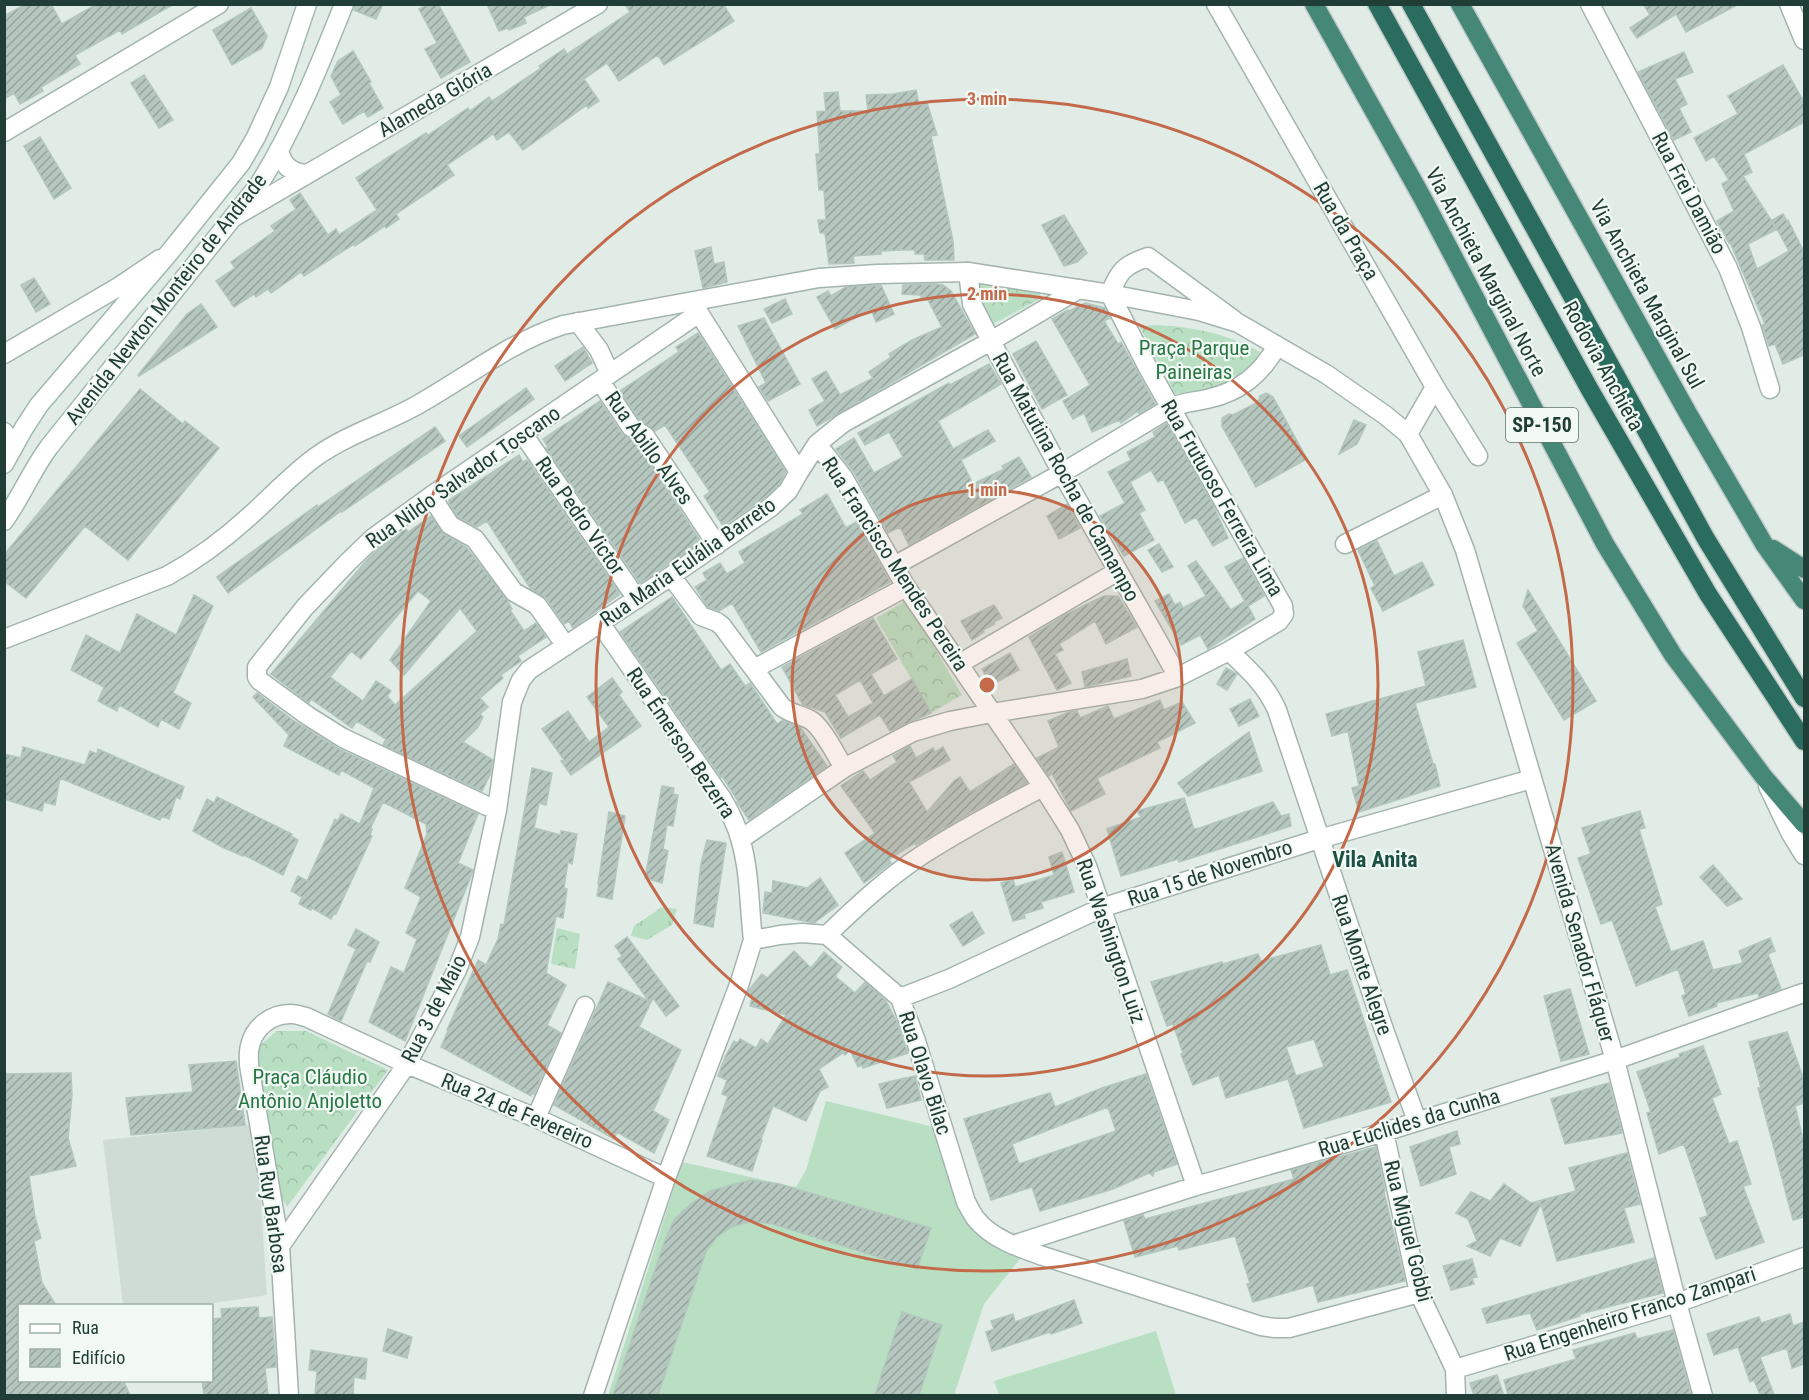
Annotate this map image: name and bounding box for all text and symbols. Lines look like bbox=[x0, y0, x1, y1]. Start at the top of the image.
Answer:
street label: Alameda Glória bbox=[374, 58, 496, 142]
text: 3 min bbox=[967, 88, 1007, 109]
street label: Rua Frei Damião bbox=[1647, 128, 1731, 258]
street label: Via Anchieta Marginal Norte bbox=[1421, 163, 1551, 381]
street label: Avenida Newton Monteiro de Andrade bbox=[61, 169, 272, 429]
street label: Rua da Praça bbox=[1308, 178, 1384, 284]
street label: Via Anchieta Marginal Sul bbox=[1585, 195, 1709, 393]
text: 2 min bbox=[967, 283, 1007, 304]
street label: Rodovia Anchieta bbox=[1558, 297, 1648, 435]
park label: Praça Parque Paineiras bbox=[1139, 336, 1249, 384]
street label: Rua Matutina Rocha de Camampo bbox=[987, 348, 1145, 606]
street label: Rua Abillo Alves bbox=[600, 387, 698, 509]
street label: Rua Frutuoso Ferreira Lima bbox=[1156, 395, 1288, 601]
street label: Rua Nildo Salvador Toscano bbox=[361, 401, 565, 553]
road number: SP-150 bbox=[1506, 408, 1578, 442]
street label: Rua Pedro Victor bbox=[530, 452, 630, 580]
street label: Rua Francisco Mendes Pereira bbox=[817, 453, 973, 675]
text: 1 min bbox=[967, 479, 1007, 500]
street label: Rua Maria Eulália Barreto bbox=[596, 492, 780, 632]
street label: Rua Émerson Bezerra bbox=[622, 663, 740, 823]
centre of rings bbox=[977, 675, 997, 695]
street label: Rua 15 de Novembro bbox=[1125, 835, 1295, 911]
street label: Avenida Senador Fláquer bbox=[1540, 841, 1620, 1045]
district label: Vila Anita bbox=[1332, 847, 1418, 872]
street label: Rua Washington Luiz bbox=[1072, 856, 1150, 1026]
street label: Rua Monte Alegre bbox=[1327, 892, 1397, 1038]
street label: Rua 3 de Maio bbox=[397, 951, 471, 1067]
street label: Rua Olavo Bilac bbox=[894, 1008, 956, 1138]
park label: Praça Cláudio Antônio Anjoletto bbox=[238, 1065, 382, 1113]
street label: Rua 24 de Fevereiro bbox=[437, 1068, 597, 1154]
street label: Rua Euclides da Cunha bbox=[1315, 1084, 1503, 1162]
street label: Rua Ruy Barbosa bbox=[249, 1133, 293, 1275]
street label: Rua Miguel Gobbi bbox=[1379, 1158, 1437, 1304]
street label: Rua Engenheiro Franco Zampari bbox=[1501, 1262, 1759, 1366]
legend bbox=[18, 1304, 213, 1382]
text: Rua bbox=[72, 1317, 99, 1338]
text: Edifício bbox=[72, 1347, 125, 1368]

